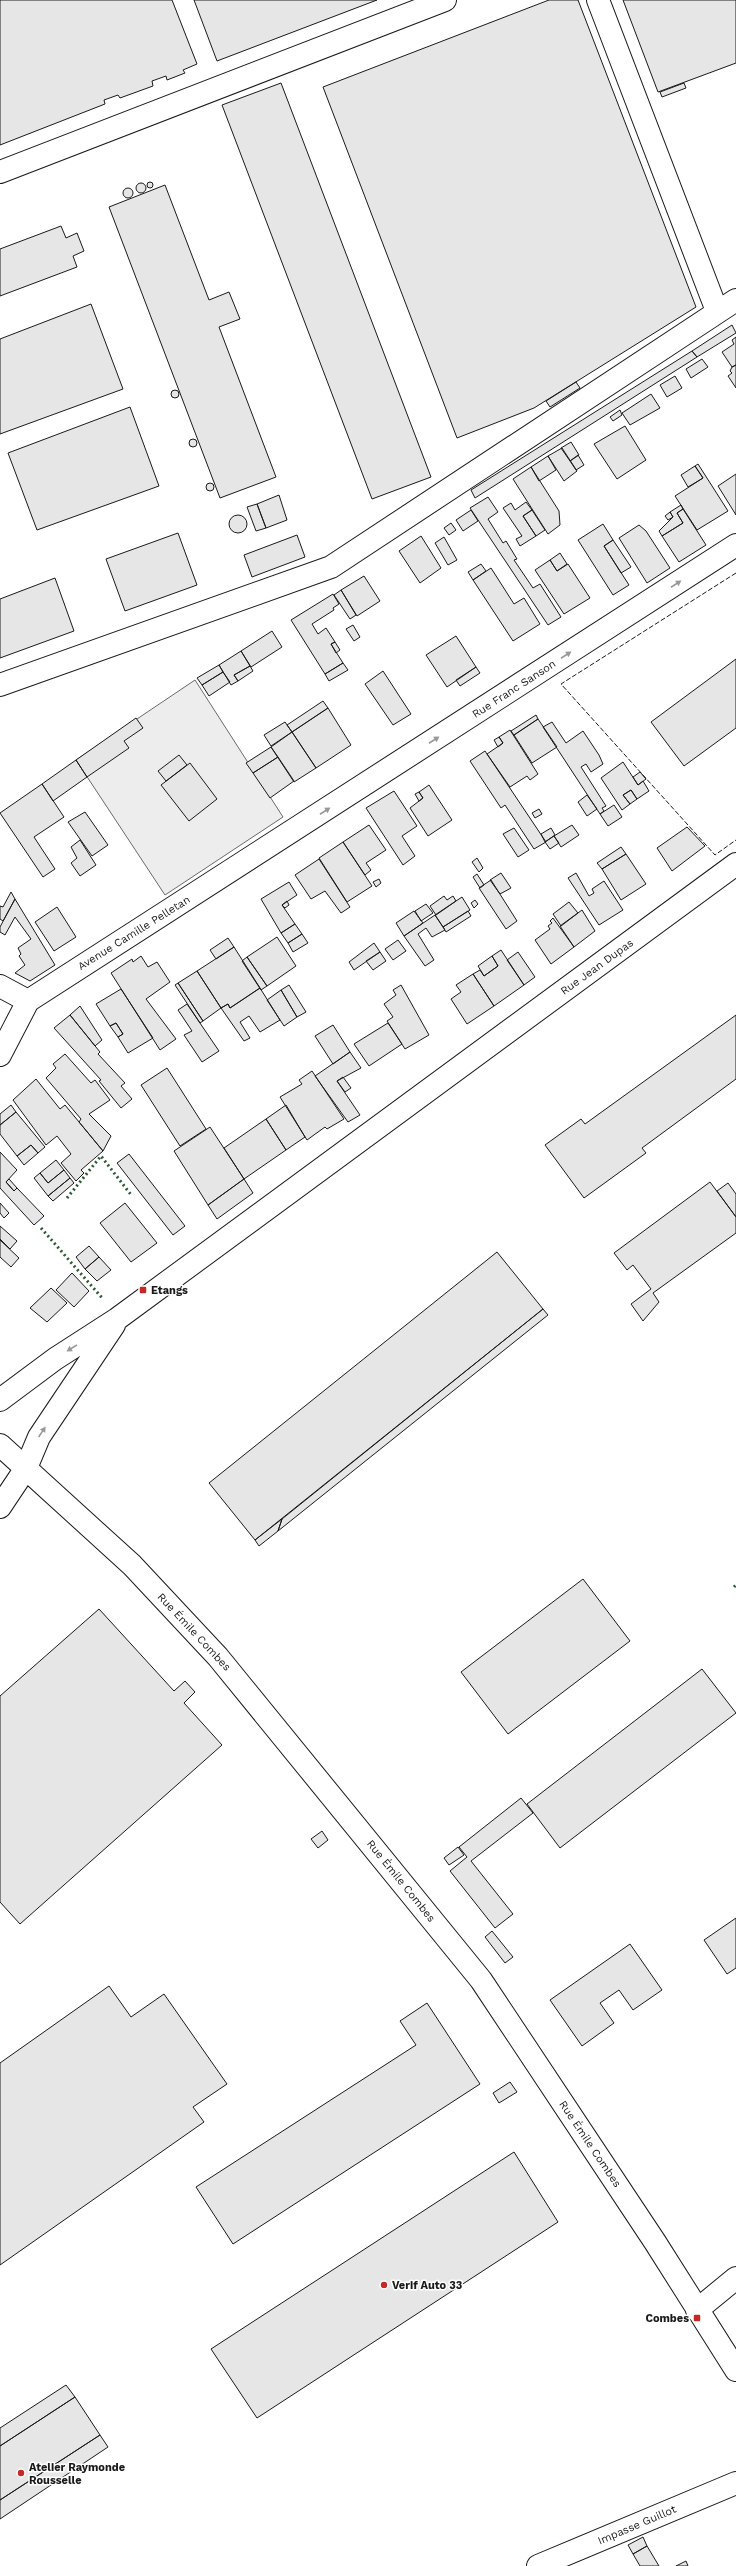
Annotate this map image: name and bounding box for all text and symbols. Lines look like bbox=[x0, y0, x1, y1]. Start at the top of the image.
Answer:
one-way arrow bbox=[670, 580, 681, 588]
one-way arrow bbox=[560, 651, 572, 658]
street label: Rue Franc Sanson bbox=[470, 657, 558, 721]
one-way arrow bbox=[428, 737, 440, 744]
one-way arrow bbox=[319, 808, 331, 815]
street label: Avenue Camille Pelletan bbox=[75, 893, 193, 973]
street label: Rue Jean Dupas bbox=[558, 936, 636, 998]
place label: Etangs bbox=[151, 1284, 188, 1297]
marker: Etangs bbox=[138, 1285, 148, 1295]
one-way arrow bbox=[67, 1344, 78, 1352]
one-way arrow bbox=[38, 1427, 46, 1437]
street label: Rue Émile Combes bbox=[155, 1590, 234, 1674]
street label: Rue Émile Combes bbox=[364, 1837, 439, 1925]
street label: Rue Émile Combes bbox=[556, 2098, 625, 2190]
place label: Verif Auto 33 bbox=[392, 2279, 463, 2292]
marker: Verif Auto 33 bbox=[379, 2280, 389, 2290]
place label: Combes bbox=[645, 2312, 689, 2325]
marker: Combes bbox=[692, 2313, 702, 2323]
place label: Atelier Raymonde Rousselle bbox=[29, 2461, 125, 2487]
marker: Atelier Raymonde Rousselle bbox=[16, 2468, 26, 2478]
street label: Impasse Guillot bbox=[596, 2502, 679, 2547]

